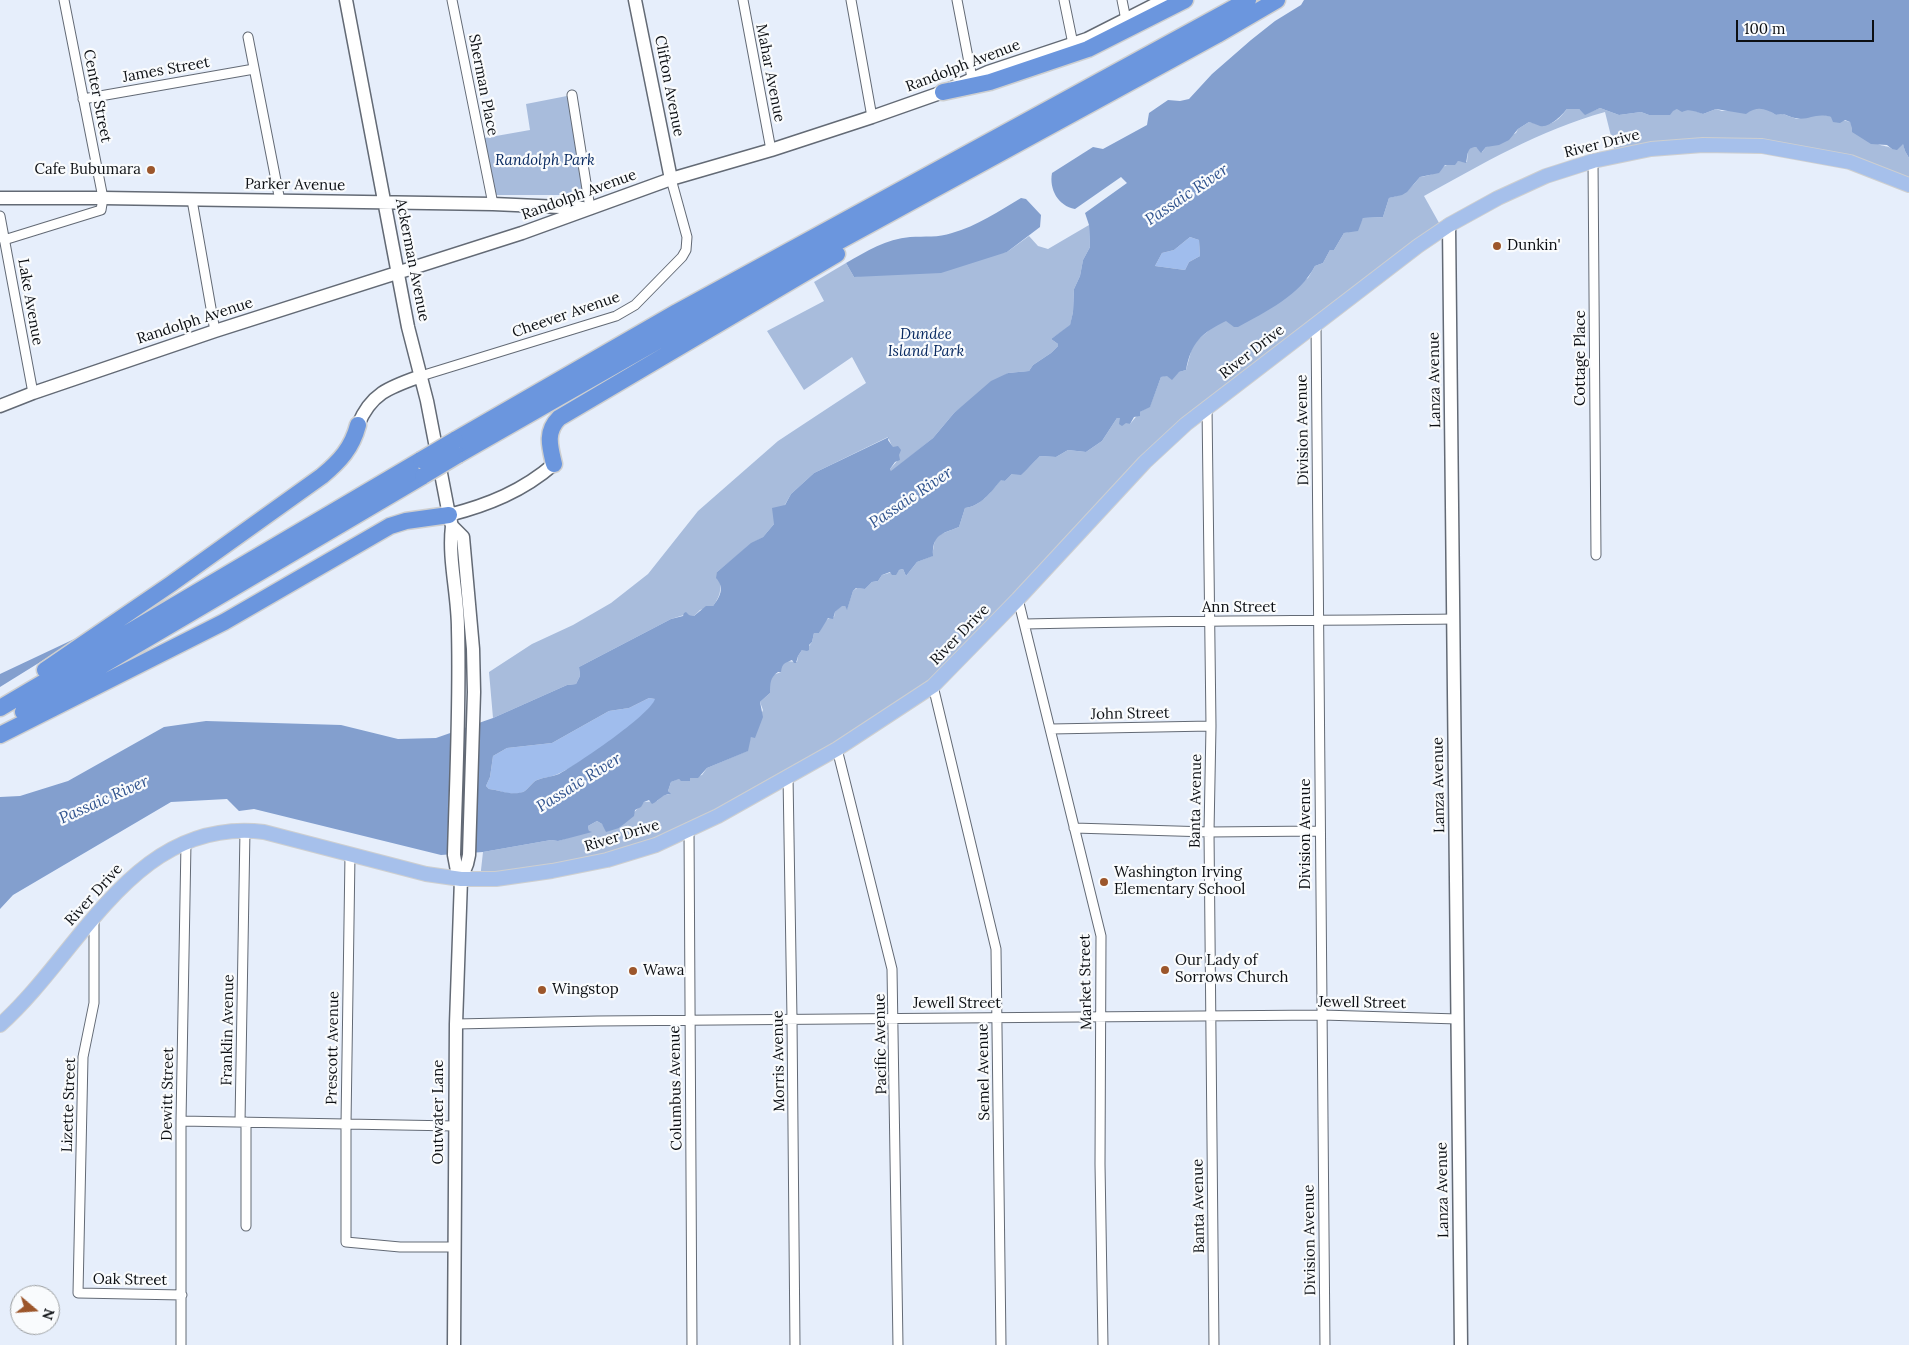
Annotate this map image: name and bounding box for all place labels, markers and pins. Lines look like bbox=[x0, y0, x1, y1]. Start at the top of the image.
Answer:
place label: Cafe Bubumara bbox=[35, 161, 141, 179]
marker: Cafe Bubumara bbox=[145, 164, 157, 176]
place label: Dunkin' bbox=[1507, 237, 1561, 255]
marker: Dunkin' bbox=[1491, 240, 1503, 252]
place label: Washington Irving Elementary School bbox=[1114, 864, 1245, 899]
marker: Washington Irving Elementary School bbox=[1098, 876, 1110, 888]
place label: Our Lady of Sorrows Church bbox=[1175, 952, 1288, 987]
place label: Wawa bbox=[643, 962, 684, 980]
marker: Our Lady of Sorrows Church bbox=[1159, 964, 1171, 976]
marker: Wawa bbox=[627, 965, 639, 977]
place label: Wingstop bbox=[552, 981, 619, 999]
marker: Wingstop bbox=[536, 984, 548, 996]

